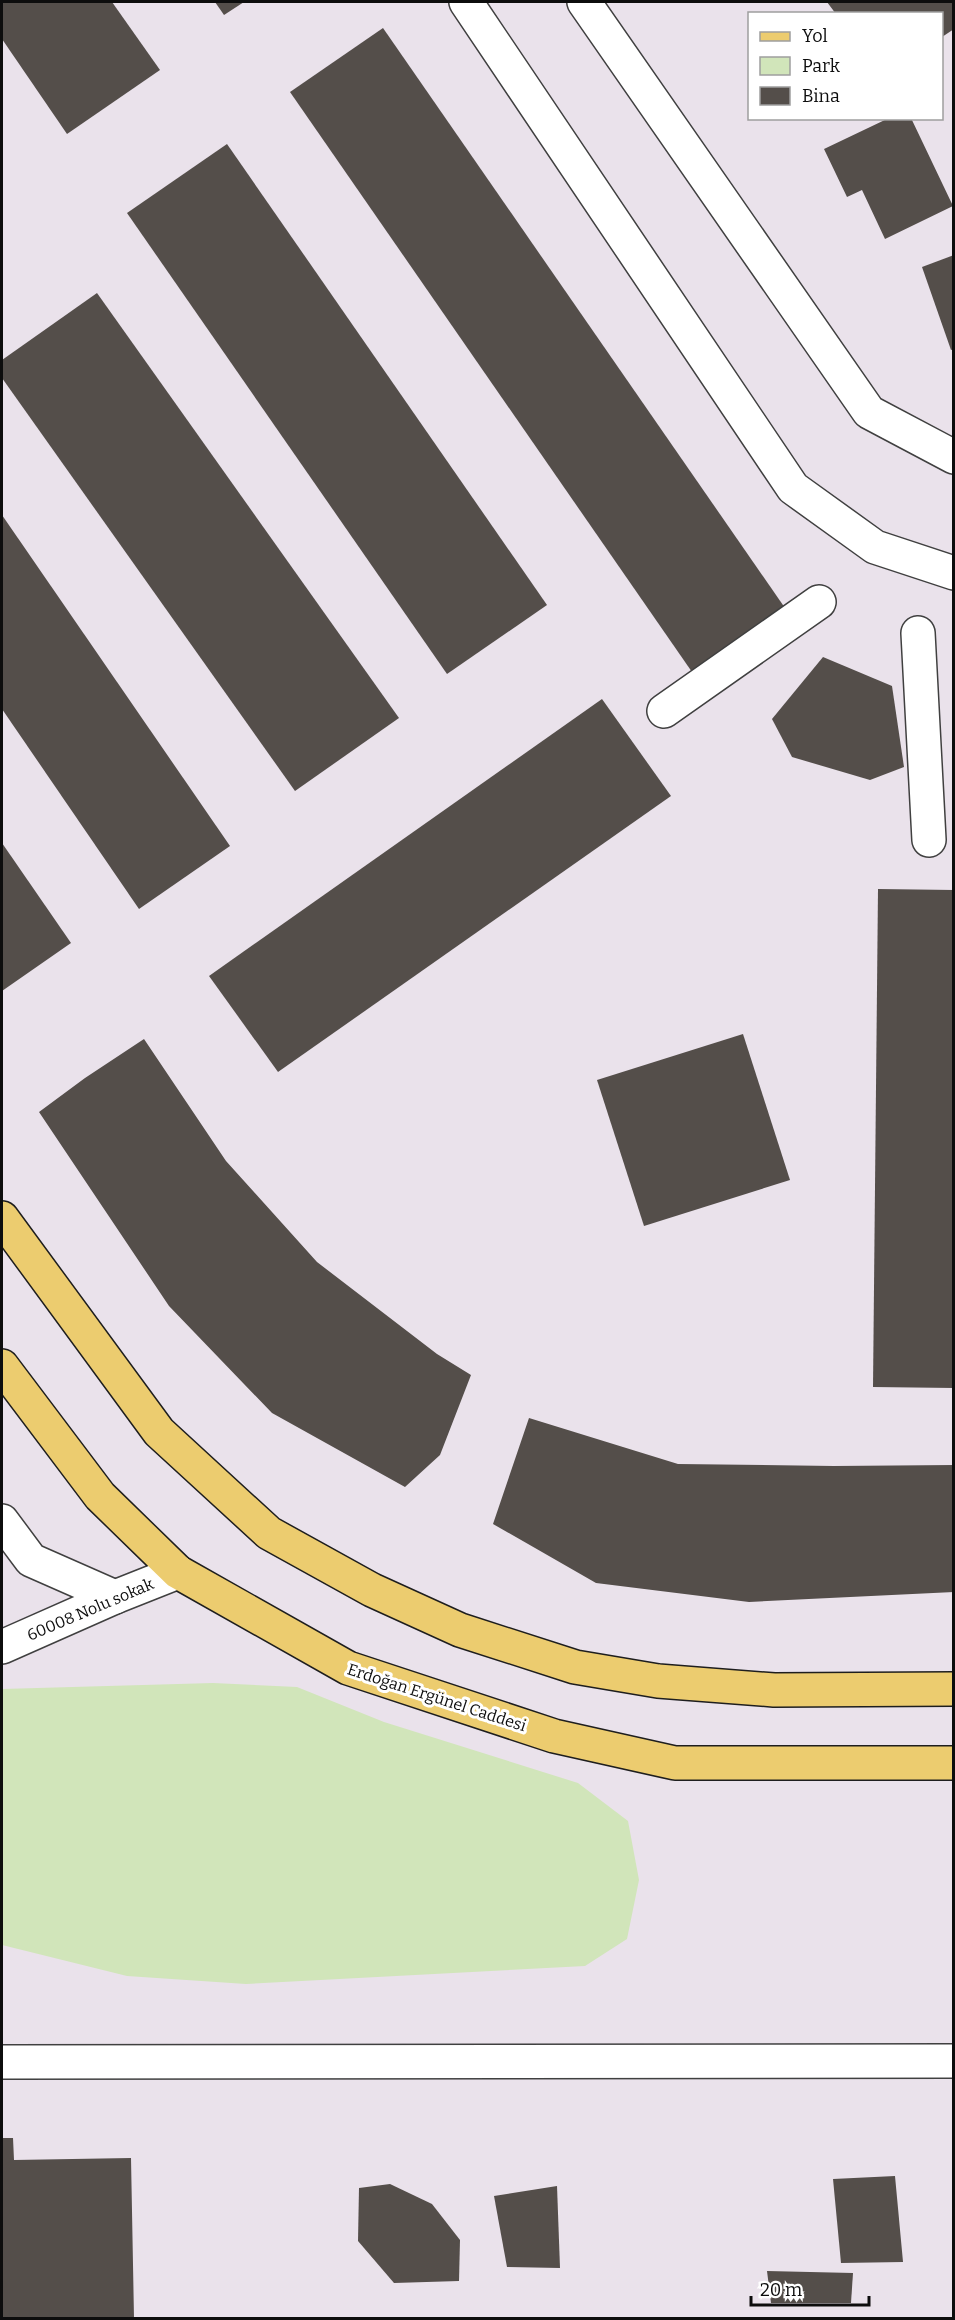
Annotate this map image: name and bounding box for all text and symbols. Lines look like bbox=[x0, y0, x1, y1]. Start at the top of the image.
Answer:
legend bbox=[748, 12, 943, 120]
text: Yol bbox=[802, 25, 828, 47]
text: Park bbox=[802, 55, 841, 77]
text: Bina bbox=[802, 85, 840, 107]
street label: 60008 Nolu sokak bbox=[24, 1574, 156, 1645]
street label: Erdoğan Ergünel Caddesi bbox=[345, 1660, 529, 1735]
scale bar bbox=[751, 2269, 870, 2307]
text: 20 m bbox=[760, 2279, 802, 2301]

